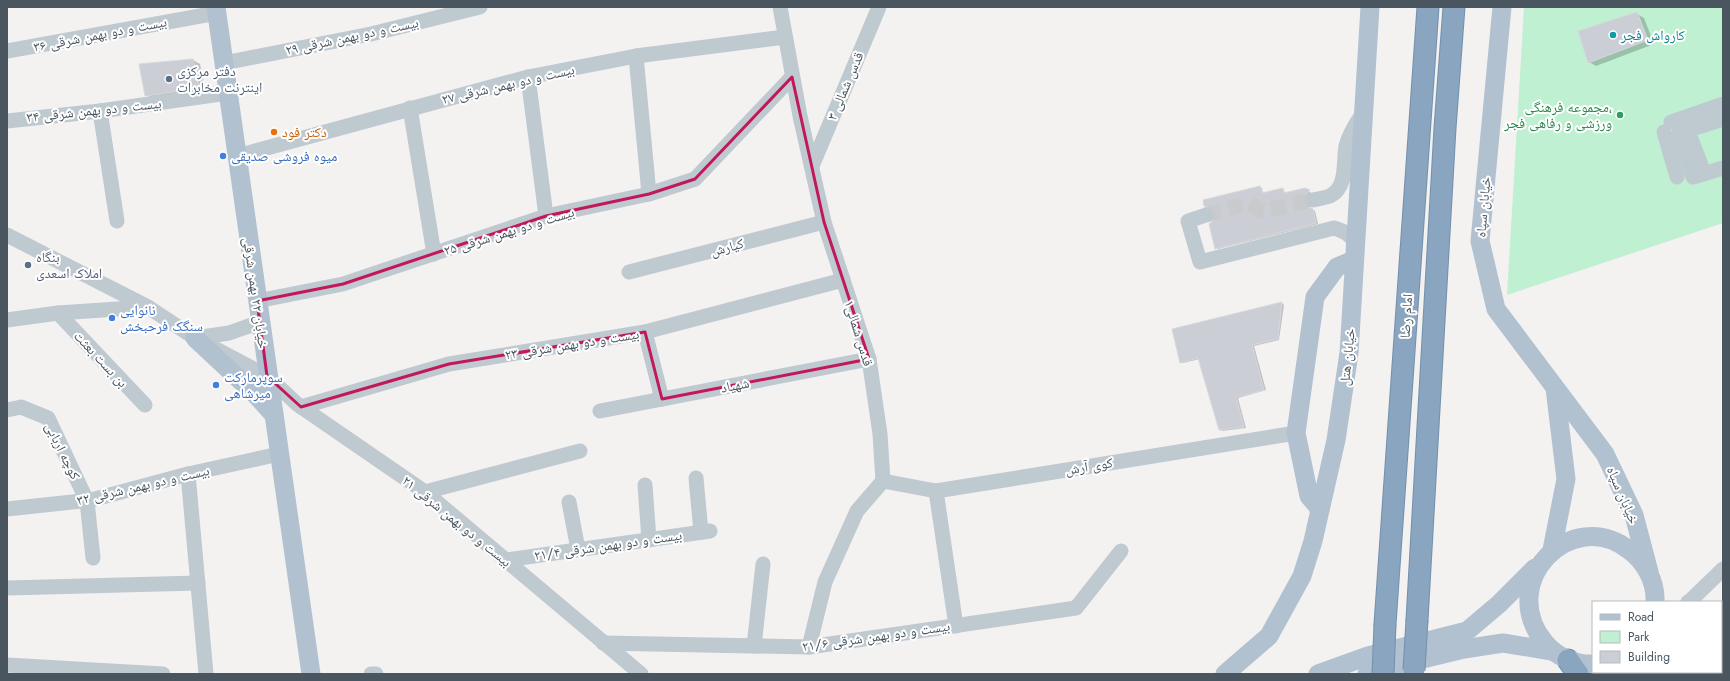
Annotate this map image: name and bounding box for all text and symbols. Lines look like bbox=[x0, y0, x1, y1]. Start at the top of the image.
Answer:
street label: بیست و دو بهمن شرقی ۳۶ bbox=[32, 11, 169, 57]
street label: بیست و دو بهمن شرقی ۲۹ bbox=[284, 12, 421, 60]
place label: کارواش فجر bbox=[1620, 25, 1685, 45]
marker: کارواش فجر bbox=[1608, 30, 1618, 40]
street label: قدس شمالی ۳ bbox=[822, 49, 868, 123]
street label: بیست و دو بهمن شرقی ۲۷ bbox=[440, 59, 576, 109]
place label: دفتر مرکزی اینترنت مخابرات bbox=[177, 61, 262, 97]
marker: دفتر مرکزی اینترنت مخابرات bbox=[164, 74, 174, 84]
street label: بیست و دو بهمن شرقی ۳۴ bbox=[26, 93, 163, 127]
place label: مجموعه فرهنگی، ورزشی و رفاهی فجر bbox=[1503, 97, 1612, 133]
marker: مجموعه فرهنگی، ورزشی و رفاهی فجر bbox=[1615, 110, 1625, 120]
place label: دکتر فود bbox=[282, 122, 327, 142]
marker: دکتر فود bbox=[269, 127, 279, 137]
place label: میوه فروشی صدیقی bbox=[231, 146, 337, 166]
marker: میوه فروشی صدیقی bbox=[218, 151, 228, 161]
street label: خیابان سپاه bbox=[1470, 176, 1496, 238]
street label: بیست و دو بهمن شرقی ۲۵ bbox=[441, 202, 577, 260]
street label: کیارش bbox=[708, 233, 746, 261]
street label: خیابان ۲۲ بهمن شرقی bbox=[238, 236, 274, 350]
place label: بنگاه املاک اسعدی bbox=[36, 247, 102, 283]
marker: بنگاه املاک اسعدی bbox=[23, 260, 33, 270]
street label: امام رضا bbox=[1394, 293, 1418, 339]
street label: قدس شمالی۱ bbox=[839, 297, 879, 369]
place label: نانوایی سنگک فرحبخش bbox=[120, 300, 203, 336]
marker: نانوایی سنگک فرحبخش bbox=[107, 313, 117, 323]
street label: بیست و دو بهمن شرقی ۲۳ bbox=[503, 323, 641, 364]
street label: بن بست بعثت bbox=[69, 326, 133, 392]
street label: خیابان هتل bbox=[1334, 327, 1360, 387]
place label: سوپرمارکت میرشاهی bbox=[224, 367, 283, 403]
street label: شهیاد bbox=[719, 372, 751, 398]
marker: سوپرمارکت میرشاهی bbox=[211, 380, 221, 390]
street label: کوچه اربابی bbox=[41, 419, 86, 483]
street label: کوی آرش bbox=[1064, 452, 1115, 480]
street label: بیست و دو بهمن شرقی ۳۲ bbox=[75, 460, 211, 510]
street label: خیابان سپاه bbox=[1602, 463, 1644, 527]
street label: بیست و دو بهمن شرقی ۲۱ bbox=[398, 471, 516, 572]
street label: بیست و دو بهمن شرقی ۲۱/۴ bbox=[533, 525, 683, 565]
legend bbox=[1592, 601, 1722, 673]
text: Road bbox=[1628, 608, 1654, 626]
street label: بیست و دو بهمن شرقی ۲۱/۶ bbox=[801, 616, 951, 656]
text: Park bbox=[1628, 628, 1650, 646]
text: Building bbox=[1628, 648, 1670, 666]

